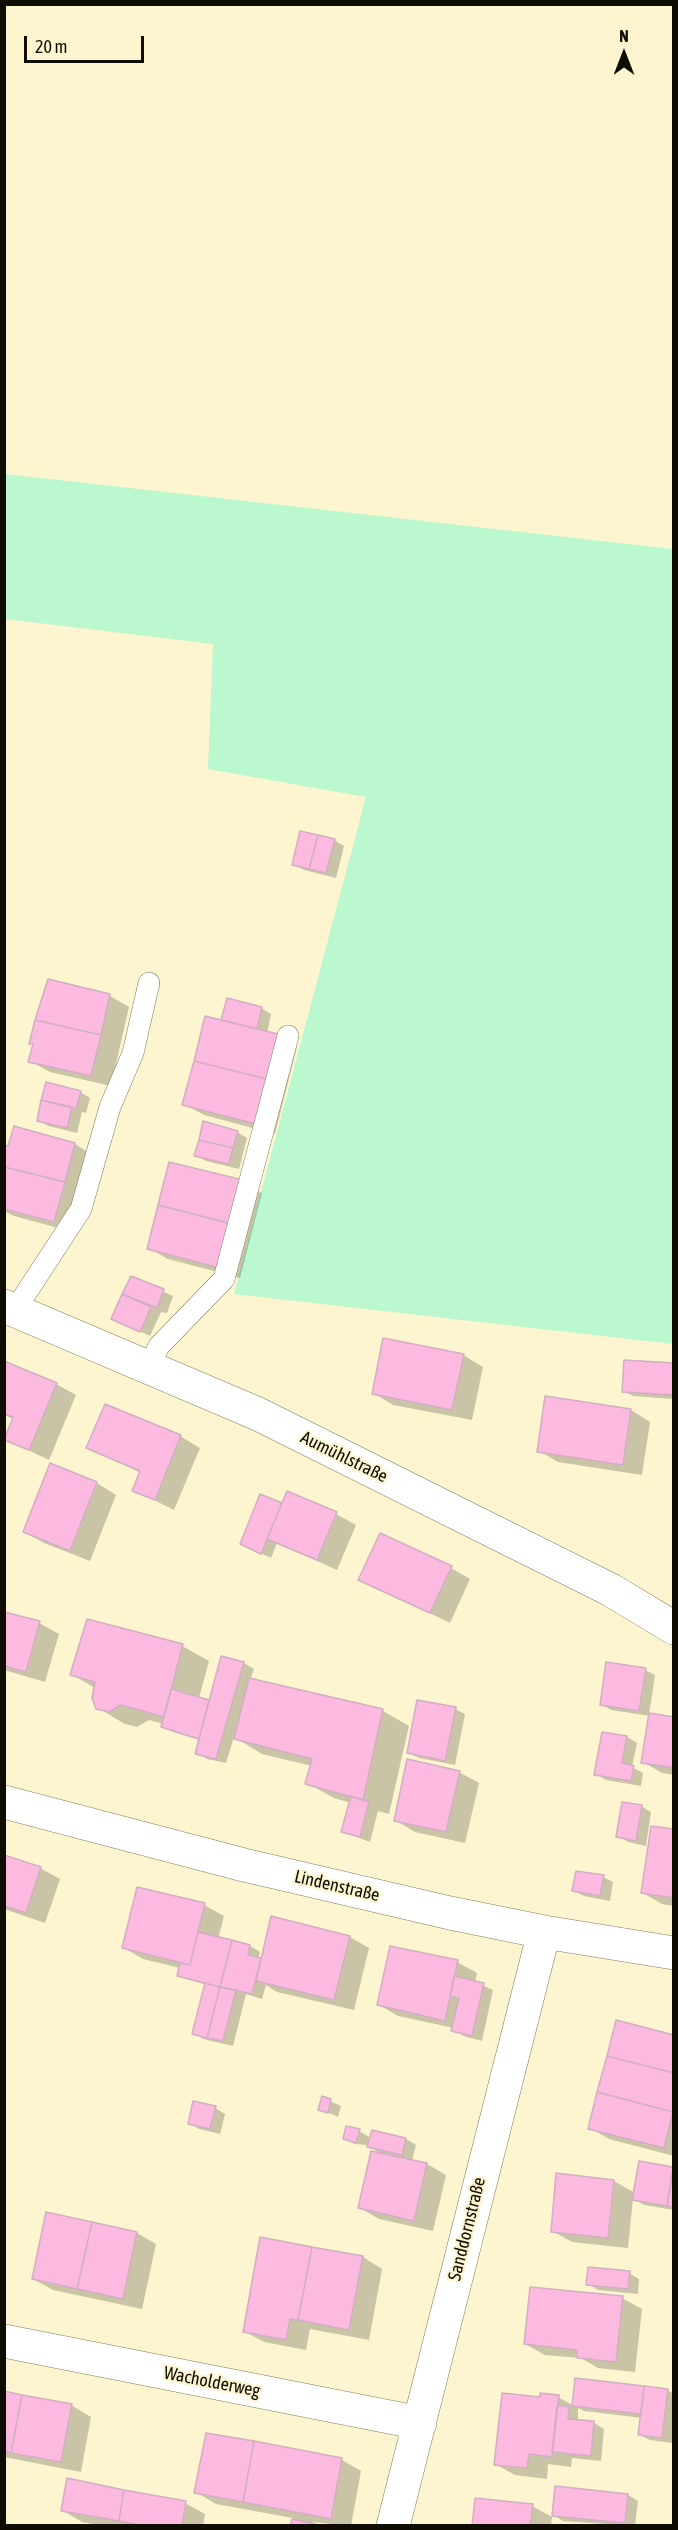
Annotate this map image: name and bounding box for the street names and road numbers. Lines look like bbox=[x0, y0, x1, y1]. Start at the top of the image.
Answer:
street label: Aumühlstraße bbox=[297, 1427, 391, 1487]
street label: Lindenstraße bbox=[292, 1866, 382, 1906]
street label: Sanddornstraße bbox=[444, 2175, 490, 2283]
street label: Wacholderweg bbox=[162, 2362, 262, 2402]

